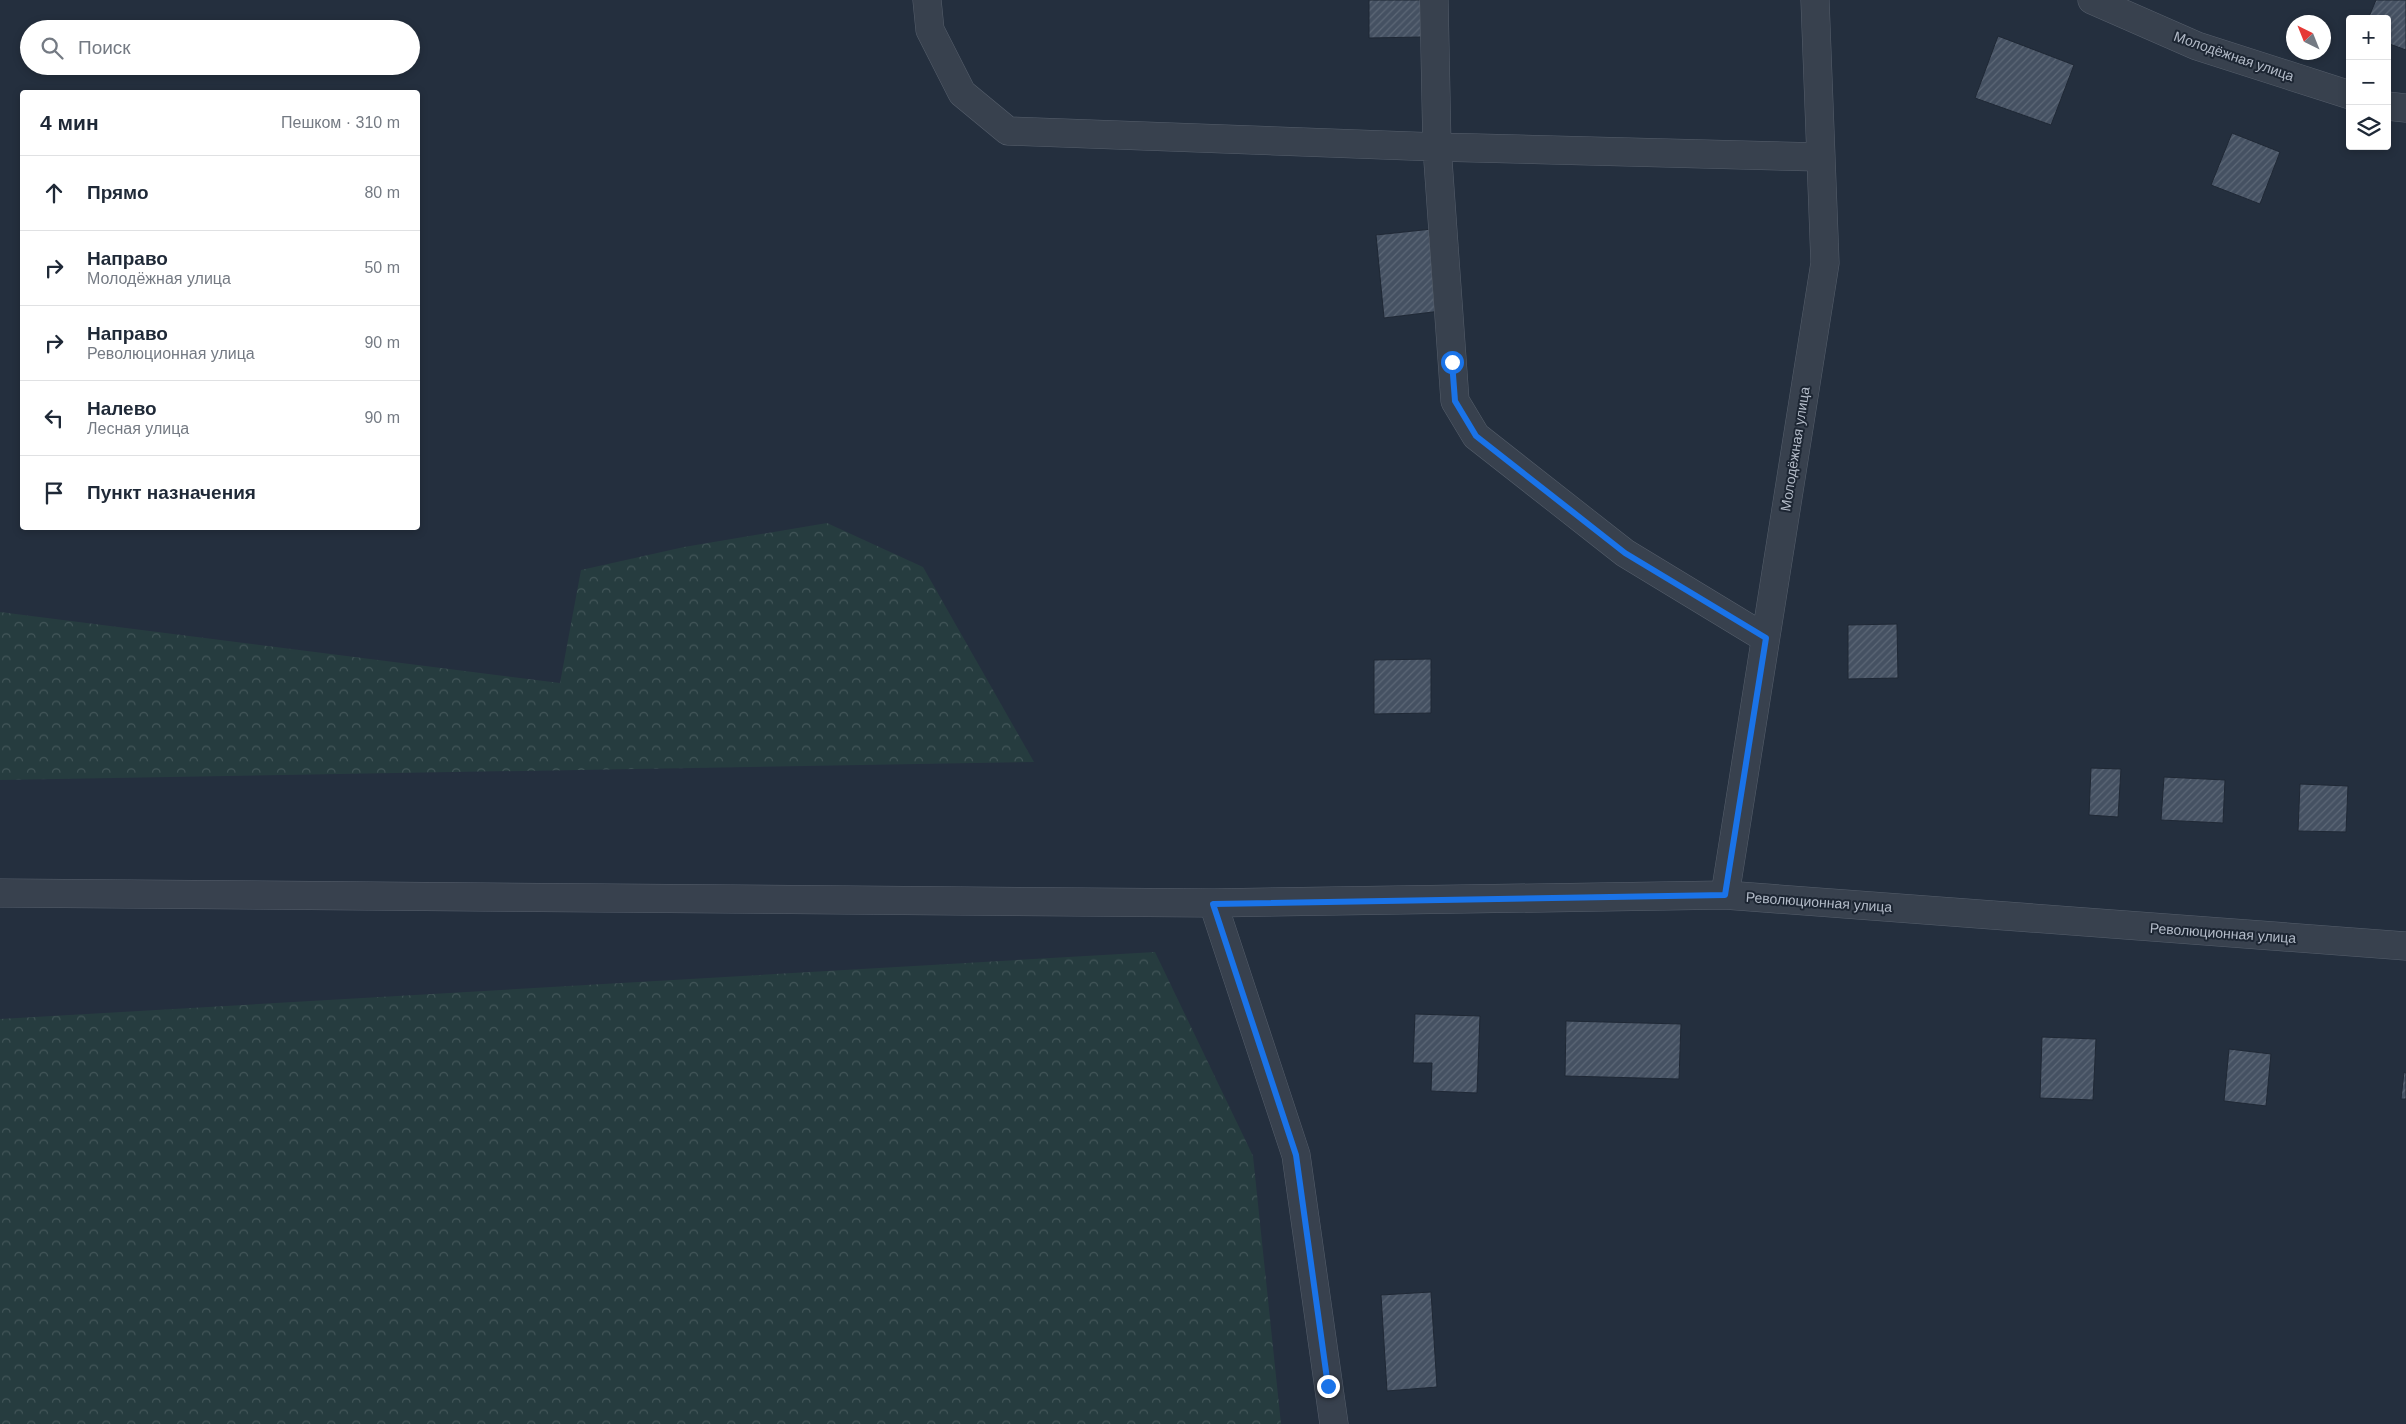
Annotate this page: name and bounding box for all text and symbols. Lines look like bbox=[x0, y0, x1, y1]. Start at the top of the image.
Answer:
north arrow bbox=[2286, 15, 2331, 60]
map controls bbox=[2346, 15, 2391, 150]
button: + bbox=[2346, 15, 2391, 60]
search box bbox=[20, 20, 420, 75]
street label: Молодёжная улица bbox=[2172, 28, 2296, 84]
icon: search bbox=[38, 34, 66, 62]
text: Поиск bbox=[78, 37, 131, 58]
button: − bbox=[2346, 60, 2391, 105]
button: layers bbox=[2346, 105, 2391, 150]
text: 4 мин bbox=[40, 111, 99, 134]
text: Пешком · 310 m bbox=[281, 114, 400, 131]
icon: ahead bbox=[40, 179, 68, 207]
text: Прямо bbox=[87, 182, 149, 203]
text: 80 m bbox=[364, 184, 400, 201]
text: Направо bbox=[87, 248, 168, 269]
icon: right bbox=[40, 254, 68, 282]
text: 50 m bbox=[364, 259, 400, 276]
text: Молодёжная улица bbox=[87, 270, 231, 287]
text: Направо bbox=[87, 323, 168, 344]
icon: right bbox=[40, 329, 68, 357]
text: 90 m bbox=[364, 334, 400, 351]
text: Революционная улица bbox=[87, 345, 255, 362]
route start bbox=[1441, 351, 1464, 374]
street label: Молодёжная улица bbox=[1777, 385, 1813, 512]
text: Налево bbox=[87, 398, 157, 419]
icon: left bbox=[40, 404, 68, 432]
text: 90 m bbox=[364, 409, 400, 426]
text: Лесная улица bbox=[87, 420, 189, 437]
icon: arrive bbox=[40, 479, 68, 507]
text: Пункт назначения bbox=[87, 482, 256, 503]
street label: Революционная улица bbox=[1745, 889, 1893, 915]
street label: Революционная улица bbox=[2149, 920, 2297, 946]
route end bbox=[1317, 1375, 1340, 1398]

